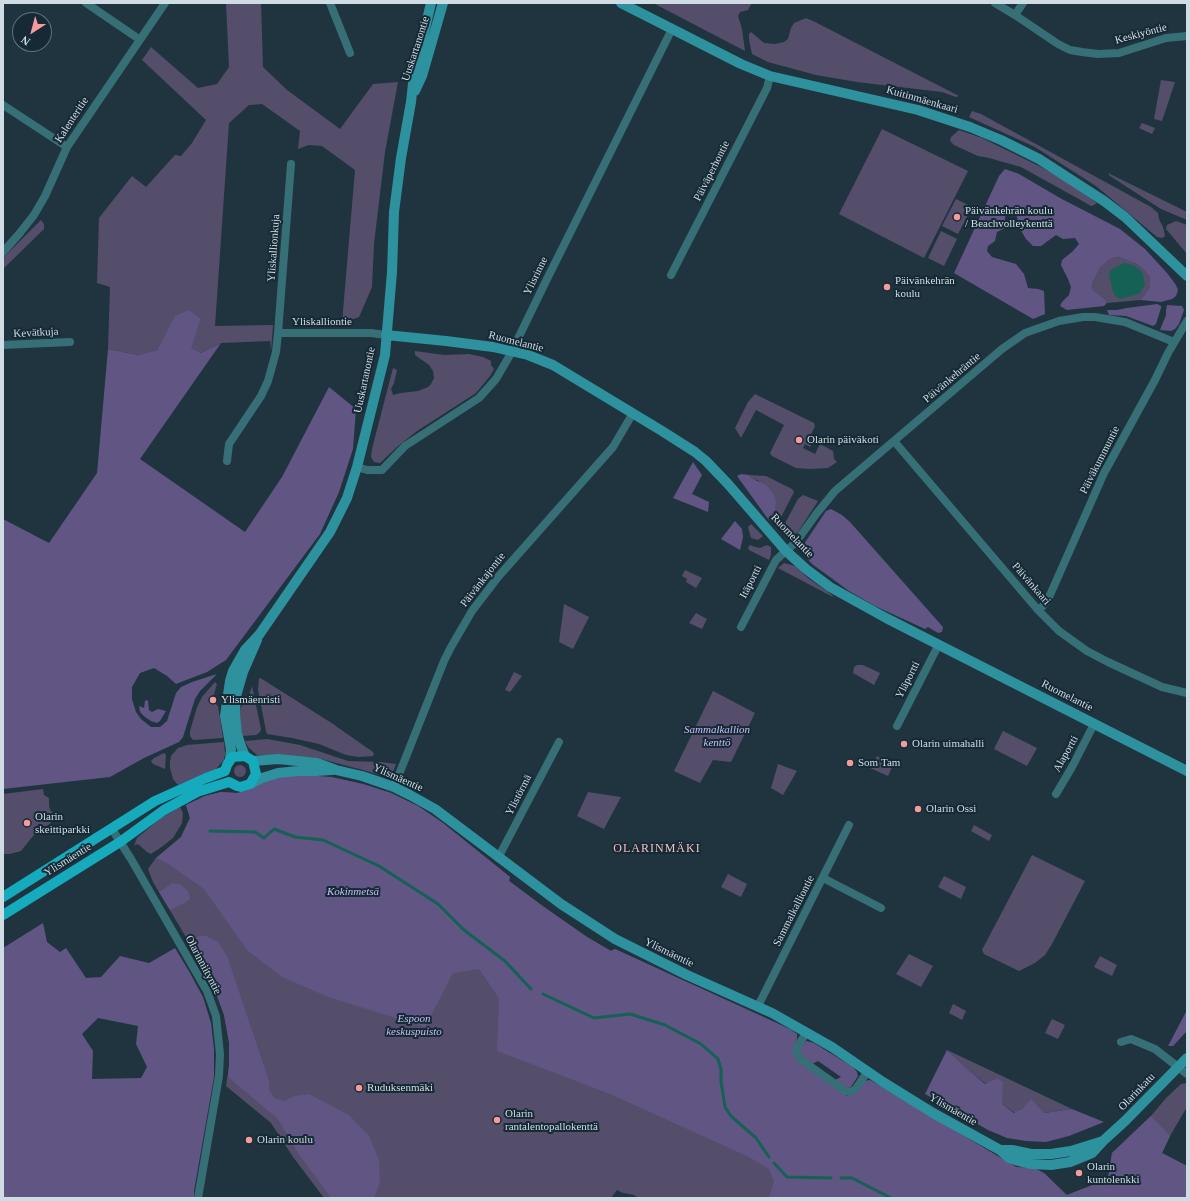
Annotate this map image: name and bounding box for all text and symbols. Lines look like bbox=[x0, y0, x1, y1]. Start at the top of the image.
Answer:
north arrow bbox=[12, 12, 52, 52]
street label: Uuskartanontie bbox=[399, 15, 433, 83]
street label: Keskiyöntie bbox=[1114, 21, 1168, 47]
text: N bbox=[19, 34, 32, 48]
street label: Kuitinmäenkaari bbox=[885, 83, 959, 117]
street label: Kalenteritie bbox=[52, 95, 92, 145]
street label: Päiväperhontie bbox=[691, 139, 733, 203]
place label: Päivänkehrän koulu / Beachvolleykenttä bbox=[965, 204, 1053, 230]
marker: Päivänkehrän koulu / Beachvolleykenttä bbox=[952, 212, 962, 222]
street label: Yliskallionkuja bbox=[265, 214, 283, 282]
street label: Ylisrinne bbox=[521, 255, 551, 297]
place label: Päivänkehrän koulu bbox=[895, 274, 955, 300]
marker: Päivänkehrän koulu bbox=[882, 282, 892, 292]
street label: Yliskalliontie bbox=[292, 315, 352, 329]
street label: Kevätkuja bbox=[13, 325, 59, 341]
street label: Ruomelantie bbox=[487, 329, 545, 355]
street label: Uuskartanontie bbox=[352, 346, 378, 414]
street label: Päivänkehräntie bbox=[921, 350, 983, 406]
street label: Päiväkummuntie bbox=[1077, 424, 1123, 496]
place label: Olarin päiväkoti bbox=[807, 433, 879, 447]
marker: Olarin päiväkoti bbox=[794, 435, 804, 445]
street label: Ruomelantie bbox=[768, 511, 816, 561]
street label: Päivänkajontie bbox=[458, 550, 508, 610]
street label: Päivänkaari bbox=[1009, 560, 1053, 608]
street label: Itäportti bbox=[737, 563, 765, 601]
street label: Yläportti bbox=[893, 659, 923, 701]
street label: Ruomelantie bbox=[1039, 677, 1095, 715]
place label: Ylismäenristi bbox=[221, 693, 280, 707]
marker: Ylismäenristi bbox=[208, 695, 218, 705]
park label: Sammalkallion kenttö bbox=[684, 723, 750, 749]
street label: Alaportti bbox=[1051, 733, 1081, 775]
place label: Olarin uimahalli bbox=[912, 737, 984, 751]
marker: Olarin uimahalli bbox=[899, 739, 909, 749]
place label: Som Tam bbox=[858, 756, 900, 770]
marker: Som Tam bbox=[845, 758, 855, 768]
street label: Ylismäentie bbox=[371, 761, 425, 795]
street label: Ylistörmä bbox=[503, 772, 535, 818]
place label: Olarin Ossi bbox=[926, 802, 976, 816]
marker: Olarin Ossi bbox=[913, 804, 923, 814]
place label: Olarin skeittiparkki bbox=[35, 810, 90, 836]
marker: Olarin skeittiparkki bbox=[22, 818, 32, 828]
street label: Ylismäentie bbox=[42, 840, 94, 880]
district label: OLARINMÄKI bbox=[613, 842, 701, 856]
street label: Sammalkalliontie bbox=[771, 873, 817, 949]
park label: Kokinmetsä bbox=[327, 885, 379, 899]
street label: Olarinniityntie bbox=[182, 933, 224, 997]
street label: Ylismäentie bbox=[642, 935, 696, 971]
park label: Espoon keskuspuisto bbox=[386, 1012, 442, 1038]
street label: Olarinkatu bbox=[1116, 1070, 1158, 1114]
place label: Ruduksenmäki bbox=[367, 1081, 433, 1095]
marker: Ruduksenmäki bbox=[354, 1083, 364, 1093]
street label: Ylismäentie bbox=[927, 1091, 979, 1129]
place label: Olarin rantalentopallokenttä bbox=[505, 1107, 598, 1133]
marker: Olarin rantalentopallokenttä bbox=[492, 1115, 502, 1125]
place label: Olarin koulu bbox=[257, 1133, 313, 1147]
marker: Olarin koulu bbox=[244, 1135, 254, 1145]
place label: Olarin kuntolenkki bbox=[1087, 1160, 1140, 1186]
marker: Olarin kuntolenkki bbox=[1074, 1168, 1084, 1178]

